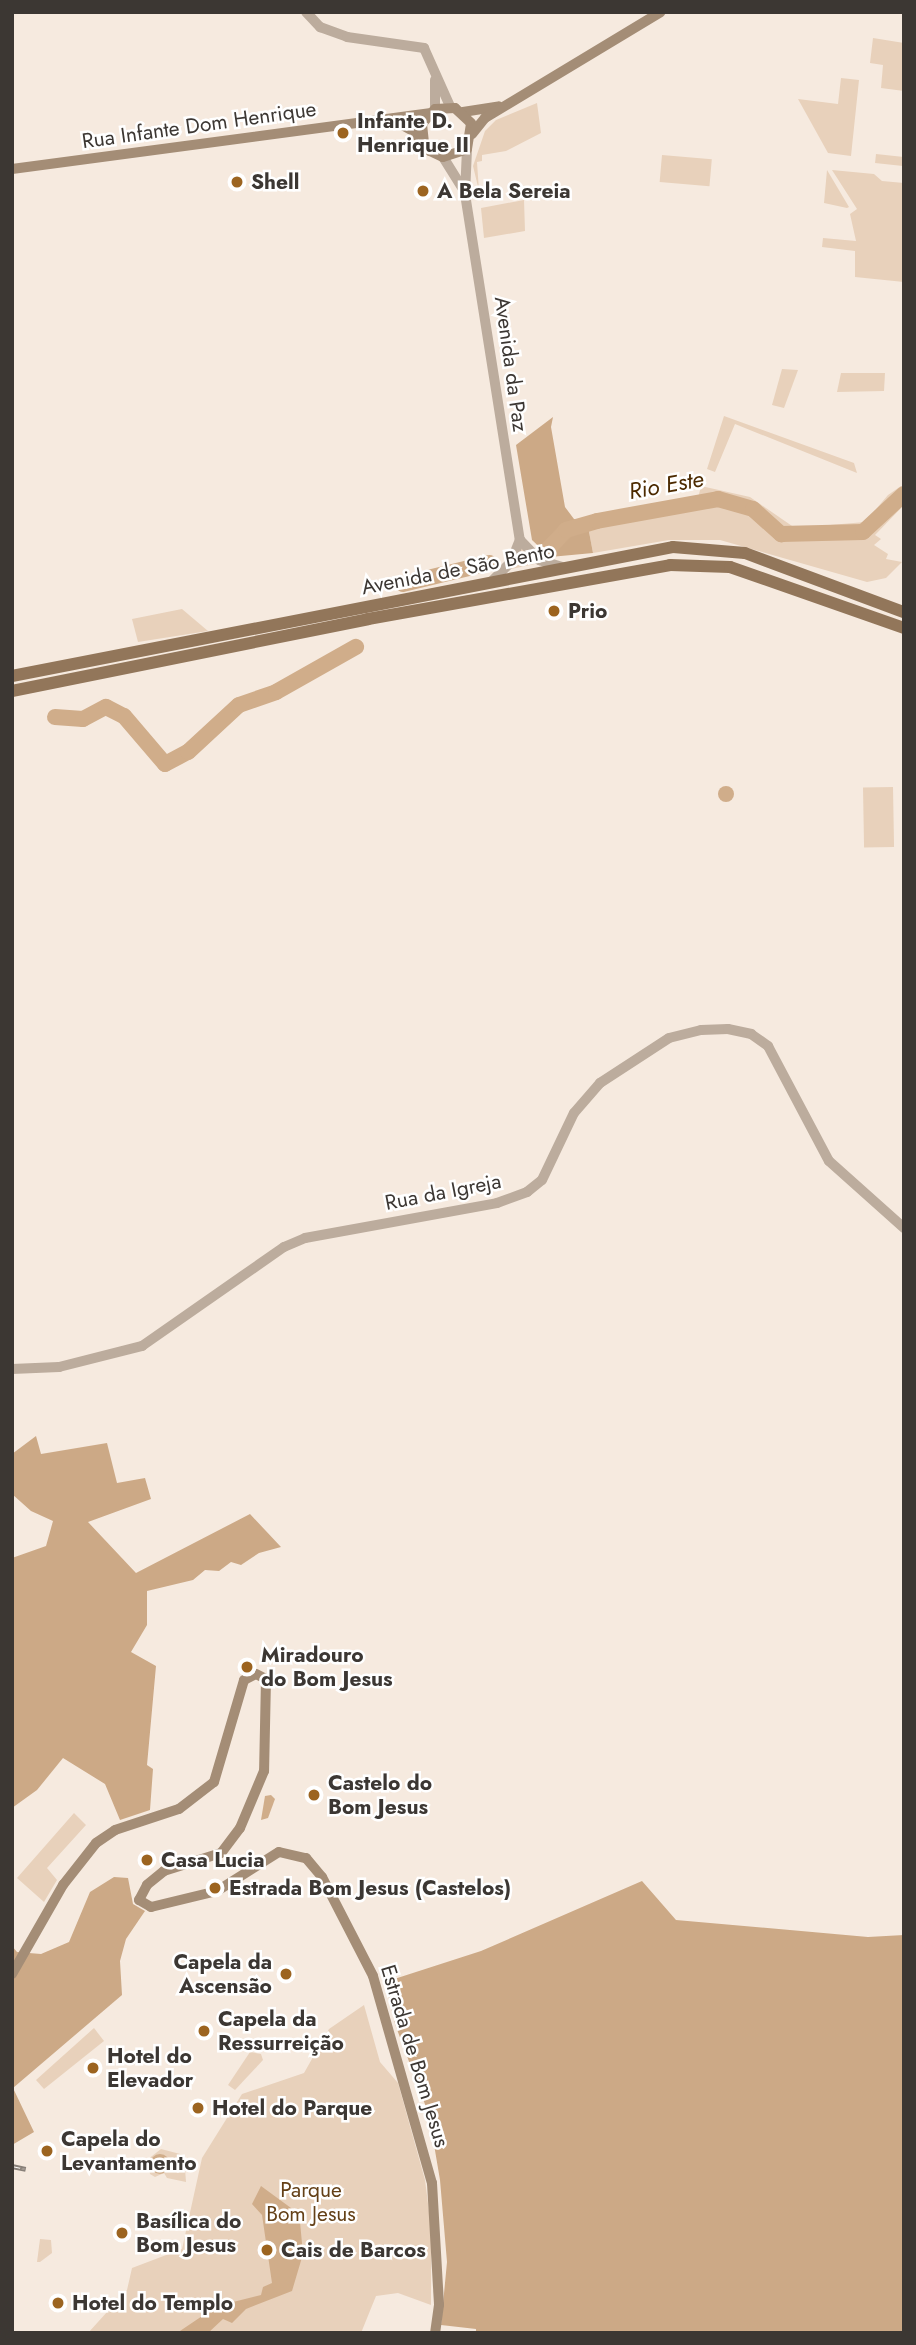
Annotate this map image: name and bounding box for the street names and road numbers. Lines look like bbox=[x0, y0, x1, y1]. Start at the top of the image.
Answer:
street label: Rua Infante Dom Henrique bbox=[80, 96, 318, 154]
street label: Avenida da Paz bbox=[489, 295, 533, 433]
street label: Avenida de São Bento bbox=[359, 538, 557, 600]
street label: Rua da Igreja bbox=[383, 1168, 503, 1216]
street label: Estrada de Bom Jesus bbox=[375, 1962, 455, 2150]

